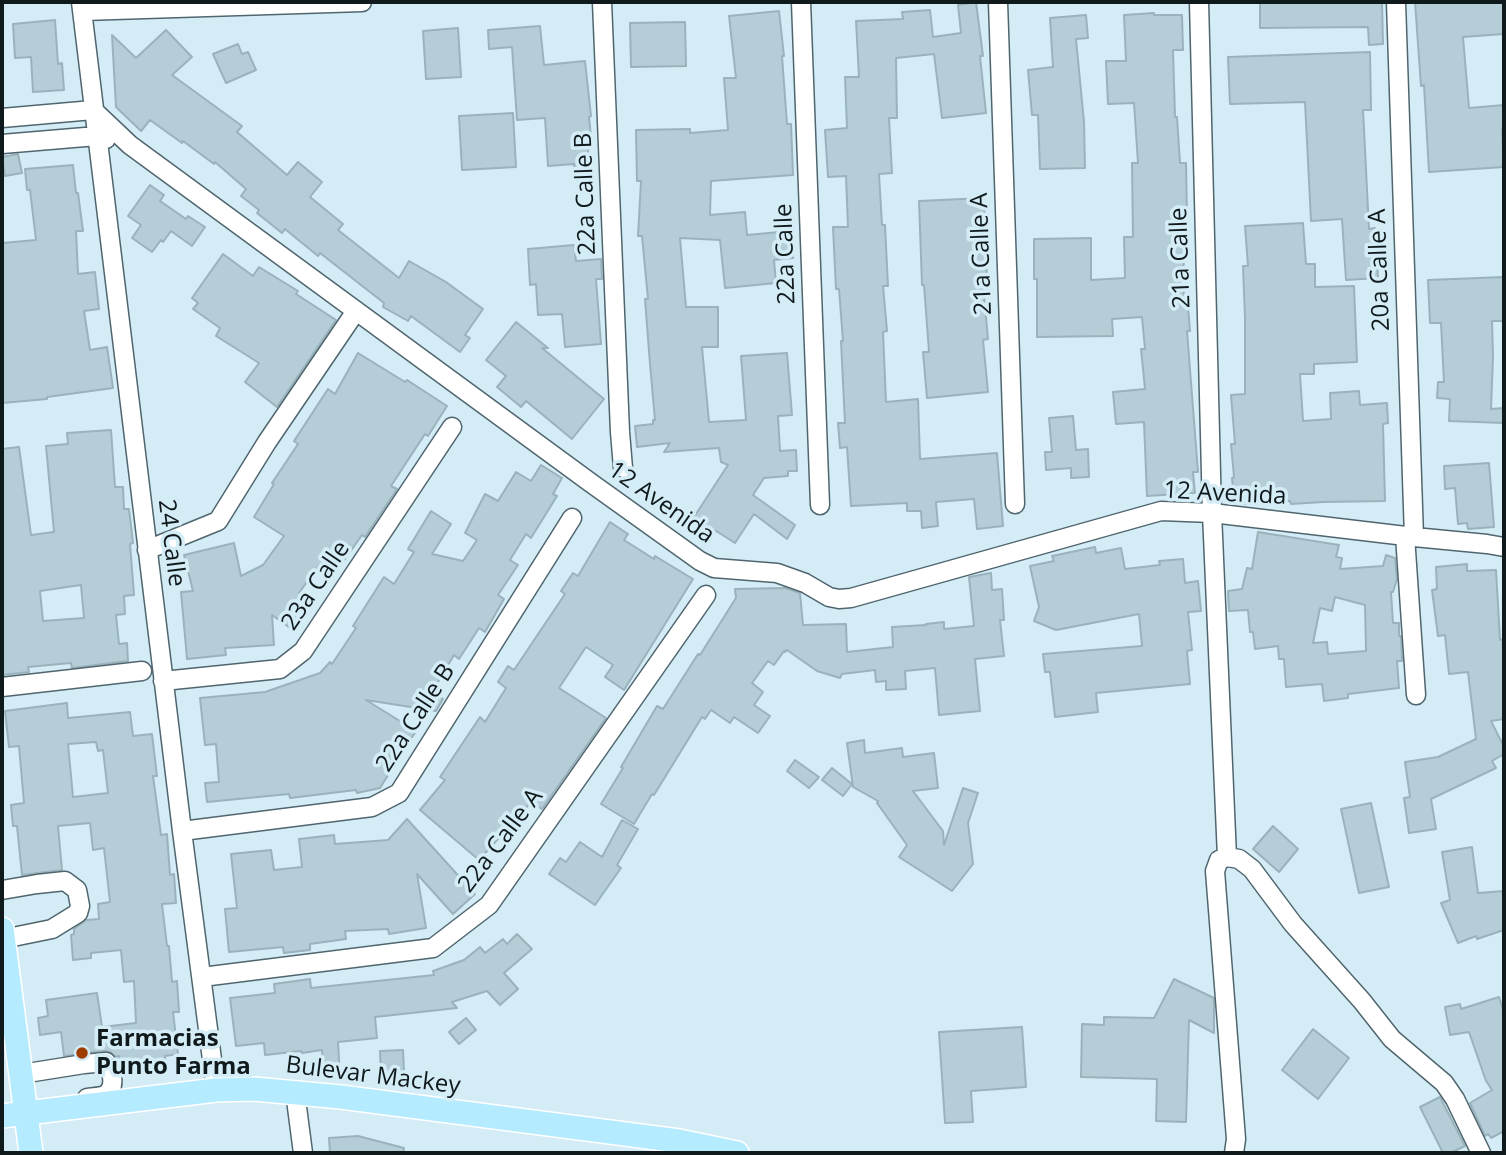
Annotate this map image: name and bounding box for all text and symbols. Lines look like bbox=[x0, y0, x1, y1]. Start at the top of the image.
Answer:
street label: 22a Calle B bbox=[569, 132, 603, 256]
street label: 21a Calle A bbox=[965, 192, 999, 316]
street label: 22a Calle bbox=[770, 203, 802, 305]
street label: 21a Calle bbox=[1165, 207, 1197, 309]
street label: 20a Calle A bbox=[1363, 208, 1397, 332]
street label: 12 Avenida bbox=[602, 456, 720, 550]
street label: 12 Avenida bbox=[1163, 476, 1287, 512]
street label: 24 Calle bbox=[151, 498, 191, 588]
street label: 23a Calle bbox=[276, 536, 356, 636]
street label: 22a Calle B bbox=[370, 659, 462, 777]
street label: 22a Calle A bbox=[453, 783, 549, 899]
place label: Farmacias Punto Farma bbox=[96, 1025, 251, 1081]
marker: Farmacias Punto Farma bbox=[74, 1045, 90, 1061]
street label: Bulevar Mackey bbox=[284, 1051, 462, 1101]

